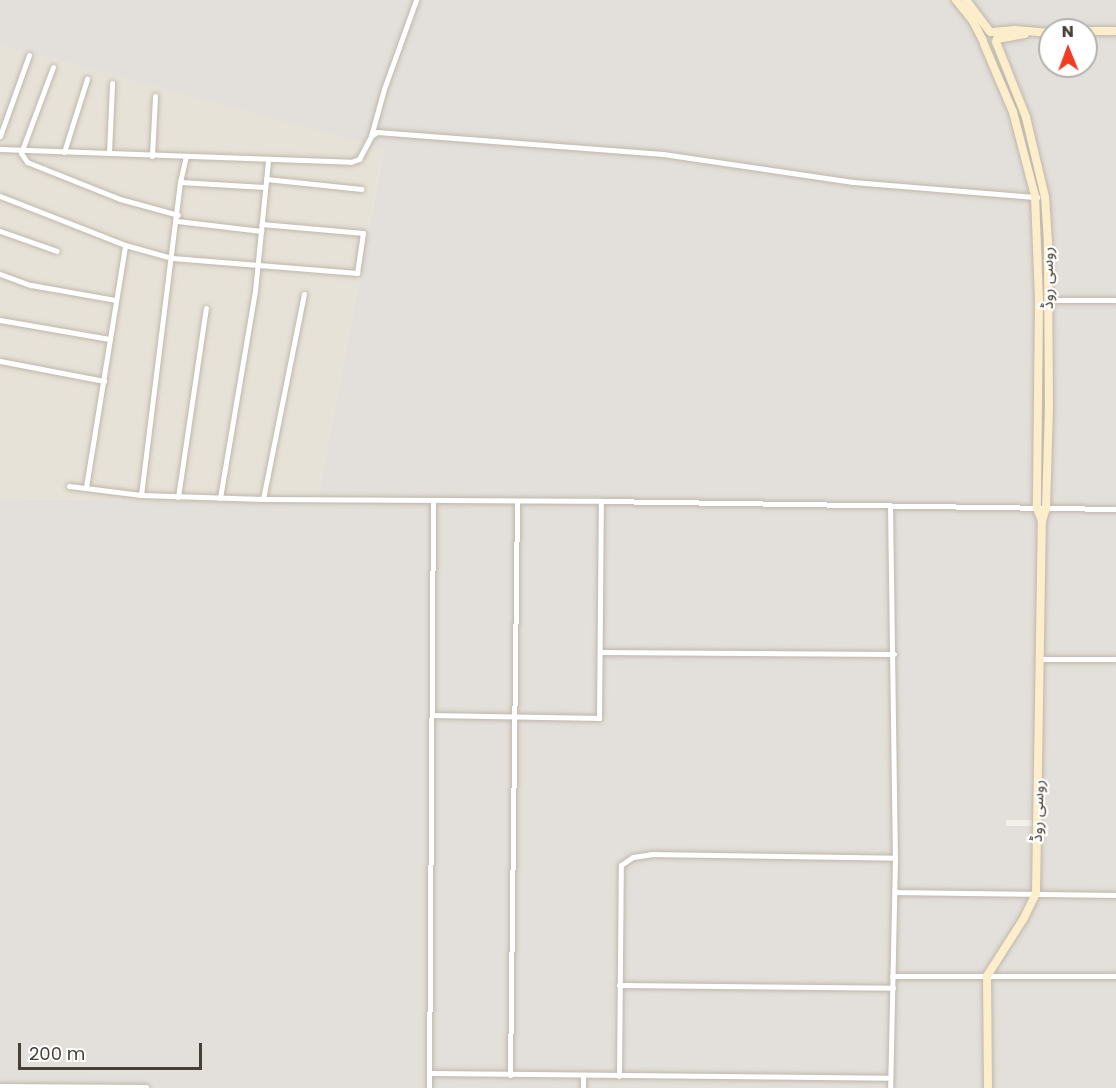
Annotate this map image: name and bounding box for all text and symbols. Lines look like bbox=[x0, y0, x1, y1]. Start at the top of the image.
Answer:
north arrow bbox=[1038, 18, 1098, 78]
text: N bbox=[1061, 20, 1074, 43]
street label: روسی روڈ bbox=[1038, 247, 1058, 309]
street label: روسی روڈ bbox=[1027, 780, 1049, 842]
scale bar bbox=[21, 1031, 206, 1069]
text: 200 m bbox=[29, 1041, 85, 1066]

